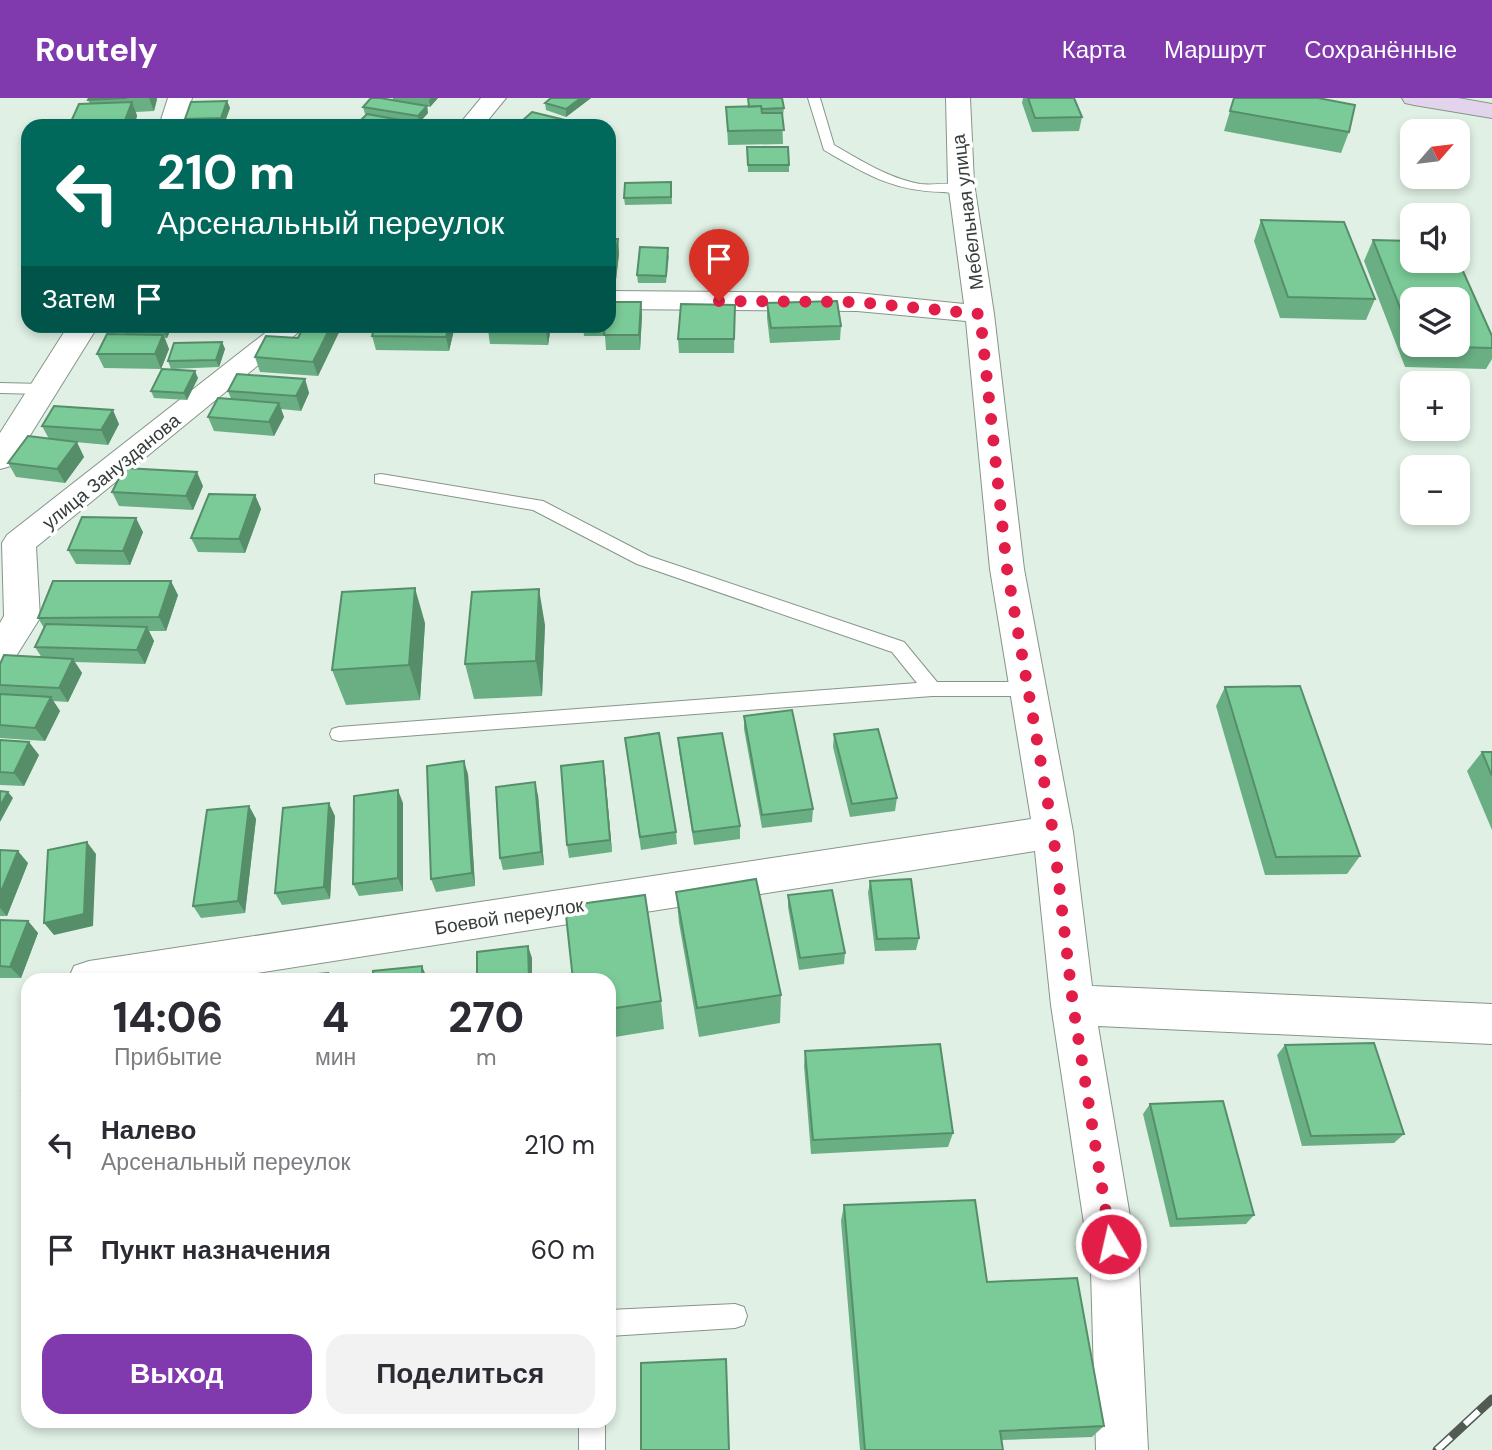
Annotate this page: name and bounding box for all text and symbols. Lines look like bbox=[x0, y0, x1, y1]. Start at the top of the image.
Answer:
text: Routely bbox=[35, 28, 158, 71]
text: Карта bbox=[1062, 34, 1126, 65]
text: Маршрут bbox=[1164, 34, 1266, 65]
text: Сохранённые bbox=[1304, 34, 1457, 65]
north arrow bbox=[1400, 119, 1470, 189]
map controls bbox=[1400, 119, 1470, 525]
street label: Мебельная улица bbox=[945, 132, 989, 291]
text: 210 m bbox=[157, 140, 295, 204]
icon: left bbox=[42, 147, 133, 238]
text: Арсенальный переулок bbox=[157, 202, 504, 244]
button: sound bbox=[1400, 203, 1470, 273]
pin bbox=[689, 229, 749, 301]
icon: arrive bbox=[700, 240, 738, 278]
icon: arrive bbox=[130, 280, 168, 318]
text: Затем bbox=[42, 282, 116, 316]
button: layers bbox=[1400, 287, 1470, 357]
button: + bbox=[1400, 371, 1470, 441]
street label: улица Занузданова bbox=[37, 408, 186, 535]
button: − bbox=[1400, 455, 1470, 525]
street label: Боевой переулок bbox=[433, 892, 586, 941]
text: 14:06 bbox=[113, 990, 223, 1045]
text: 4 bbox=[322, 990, 349, 1045]
text: 270 bbox=[448, 990, 524, 1045]
text: Прибытие bbox=[114, 1042, 222, 1072]
text: мин bbox=[315, 1042, 356, 1072]
text: m bbox=[476, 1042, 496, 1072]
text: Налево bbox=[101, 1113, 196, 1147]
icon: left bbox=[42, 1126, 80, 1164]
text: 210 m bbox=[524, 1128, 595, 1162]
text: Арсенальный переулок bbox=[101, 1147, 351, 1177]
position arrow bbox=[1074, 1207, 1148, 1281]
icon: arrive bbox=[42, 1231, 80, 1269]
text: Пункт назначения bbox=[101, 1233, 331, 1267]
text: 60 m bbox=[531, 1233, 595, 1267]
button: Выход bbox=[42, 1334, 312, 1414]
button: Поделиться bbox=[326, 1334, 595, 1414]

